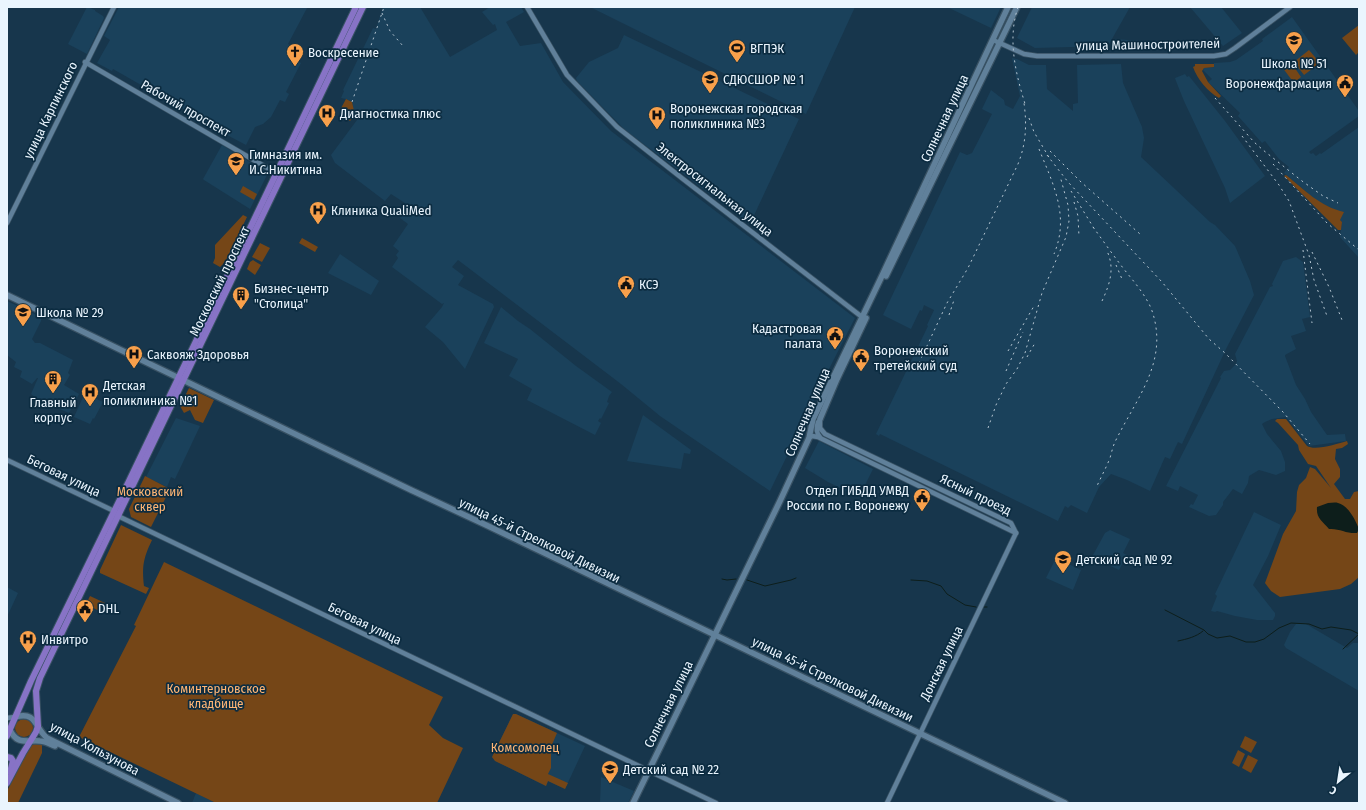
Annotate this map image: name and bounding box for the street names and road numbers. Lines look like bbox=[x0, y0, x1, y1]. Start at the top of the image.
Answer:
street label: улица Машиностроителей bbox=[1076, 36, 1220, 53]
street label: улица Карпинского bbox=[20, 59, 81, 161]
street label: Солнечная улица bbox=[918, 72, 971, 164]
street label: Рабочий проспект bbox=[139, 77, 234, 140]
street label: Электросигнальная улица bbox=[654, 139, 776, 239]
street label: Московский проспект bbox=[186, 223, 253, 339]
street label: Солнечная улица bbox=[782, 366, 833, 459]
street label: Беговая улица bbox=[25, 451, 103, 500]
street label: Ясный проезд bbox=[938, 471, 1014, 518]
street label: улица 45-й Стрелковой Дивизии bbox=[457, 495, 623, 586]
street label: Беговая улица bbox=[326, 599, 404, 648]
street label: Донская улица bbox=[917, 624, 966, 704]
street label: улица 45-й Стрелковой Дивизии bbox=[750, 634, 916, 725]
street label: Солнечная улица bbox=[641, 658, 696, 750]
street label: улица Хользунова bbox=[48, 719, 142, 778]

